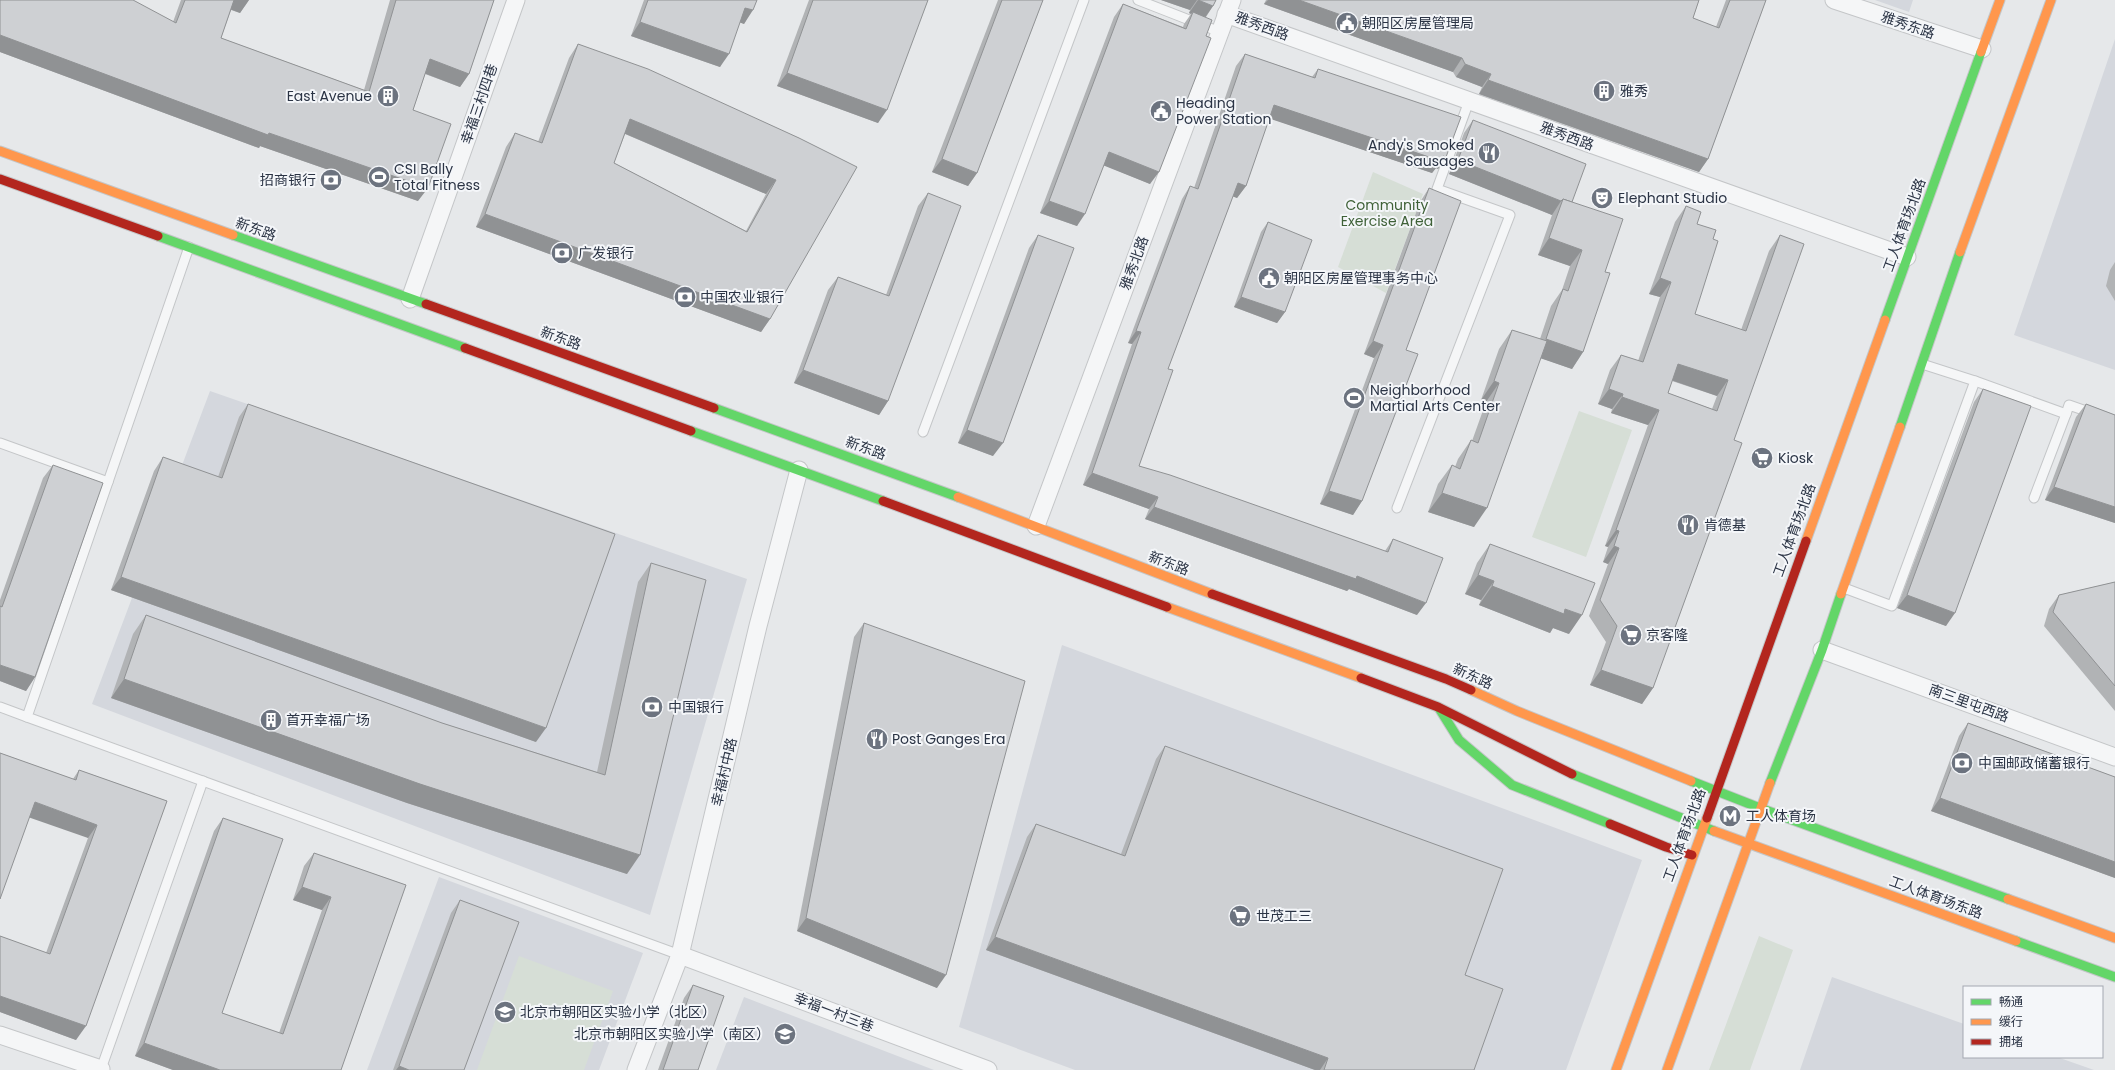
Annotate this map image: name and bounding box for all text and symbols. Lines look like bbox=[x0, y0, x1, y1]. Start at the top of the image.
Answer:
street label: 雅秀东路 bbox=[1878, 6, 1938, 44]
street label: 雅秀西路 bbox=[1232, 7, 1292, 45]
public building icon: 朝阳区房屋管理局 bbox=[1334, 10, 1360, 36]
place label: 朝阳区房屋管理局 bbox=[1362, 13, 1474, 33]
street label: 幸福三村四巷 bbox=[456, 61, 502, 147]
building icon: 雅秀 bbox=[1591, 78, 1617, 104]
place label: 雅秀 bbox=[1620, 81, 1648, 101]
building icon: East Avenue bbox=[375, 83, 401, 109]
place label: East Avenue bbox=[287, 86, 372, 106]
place label: Heading Power Station bbox=[1176, 93, 1271, 129]
public building icon: Heading Power Station bbox=[1148, 98, 1174, 124]
street label: 雅秀西路 bbox=[1537, 117, 1597, 155]
place label: Andy's Smoked Sausages bbox=[1368, 135, 1474, 171]
restaurant icon: Andy's Smoked Sausages bbox=[1476, 140, 1502, 166]
place label: CSI Bally Total Fitness bbox=[394, 159, 480, 195]
sports icon: CSI Bally Total Fitness bbox=[366, 164, 392, 190]
bank icon: 招商银行 bbox=[318, 167, 344, 193]
place label: 招商银行 bbox=[260, 170, 316, 190]
street label: 工人体育场北路 bbox=[1878, 176, 1930, 274]
theatre icon: Elephant Studio bbox=[1589, 185, 1615, 211]
place label: Elephant Studio bbox=[1618, 188, 1727, 208]
park label: Community Exercise Area bbox=[1341, 195, 1433, 231]
street label: 新东路 bbox=[233, 212, 279, 246]
street label: 雅秀北路 bbox=[1115, 233, 1153, 293]
bank icon: 广发银行 bbox=[549, 240, 575, 266]
place label: 广发银行 bbox=[578, 243, 634, 263]
public building icon: 朝阳区房屋管理事务中心 bbox=[1256, 265, 1282, 291]
place label: 朝阳区房屋管理事务中心 bbox=[1284, 268, 1438, 288]
bank icon: 中国农业银行 bbox=[672, 284, 698, 310]
place label: 中国农业银行 bbox=[700, 287, 784, 307]
street label: 新东路 bbox=[538, 321, 584, 355]
place label: Neighborhood Martial Arts Center bbox=[1370, 380, 1500, 416]
sports icon: Neighborhood Martial Arts Center bbox=[1341, 385, 1367, 411]
street label: 新东路 bbox=[843, 431, 889, 465]
supermarket icon: Kiosk bbox=[1749, 445, 1775, 471]
place label: Kiosk bbox=[1778, 448, 1814, 468]
street label: 工人体育场北路 bbox=[1768, 481, 1820, 579]
restaurant icon: 肯德基 bbox=[1675, 512, 1701, 538]
place label: 肯德基 bbox=[1704, 515, 1746, 535]
street label: 新东路 bbox=[1146, 546, 1192, 580]
supermarket icon: 京客隆 bbox=[1618, 622, 1644, 648]
place label: 京客隆 bbox=[1646, 625, 1688, 645]
street label: 新东路 bbox=[1450, 658, 1496, 694]
street label: 南三里屯西路 bbox=[1926, 679, 2012, 727]
bank icon: 中国银行 bbox=[639, 694, 665, 720]
place label: 中国银行 bbox=[668, 697, 724, 717]
building icon: 首开幸福广场 bbox=[258, 707, 284, 733]
place label: 首开幸福广场 bbox=[286, 710, 370, 730]
restaurant icon: Post Ganges Era bbox=[864, 726, 890, 752]
place label: Post Ganges Era bbox=[892, 729, 1006, 749]
street label: 幸福村中路 bbox=[706, 736, 742, 808]
bank icon: 中国邮政储蓄银行 bbox=[1949, 750, 1975, 776]
place label: 中国邮政储蓄银行 bbox=[1978, 753, 2090, 773]
street label: 工人体育场北路 bbox=[1658, 786, 1710, 884]
metro station icon: 工人体育场 bbox=[1717, 803, 1743, 829]
place label: 工人体育场 bbox=[1746, 806, 1816, 826]
street label: 工人体育场东路 bbox=[1887, 871, 1985, 923]
supermarket icon: 世茂工三 bbox=[1227, 903, 1253, 929]
place label: 世茂工三 bbox=[1256, 906, 1312, 926]
legend bbox=[1963, 986, 2103, 1058]
street label: 幸福一村三巷 bbox=[791, 988, 877, 1036]
text: 畅通 bbox=[1999, 993, 2023, 1010]
school or university icon: 北京市朝阳区实验小学（北区） bbox=[492, 999, 518, 1025]
place label: 北京市朝阳区实验小学（北区） bbox=[520, 1002, 716, 1022]
text: 缓行 bbox=[1999, 1013, 2023, 1030]
school or university icon: 北京市朝阳区实验小学（南区） bbox=[772, 1021, 798, 1047]
place label: 北京市朝阳区实验小学（南区） bbox=[574, 1024, 770, 1044]
text: 拥堵 bbox=[1999, 1033, 2023, 1050]

